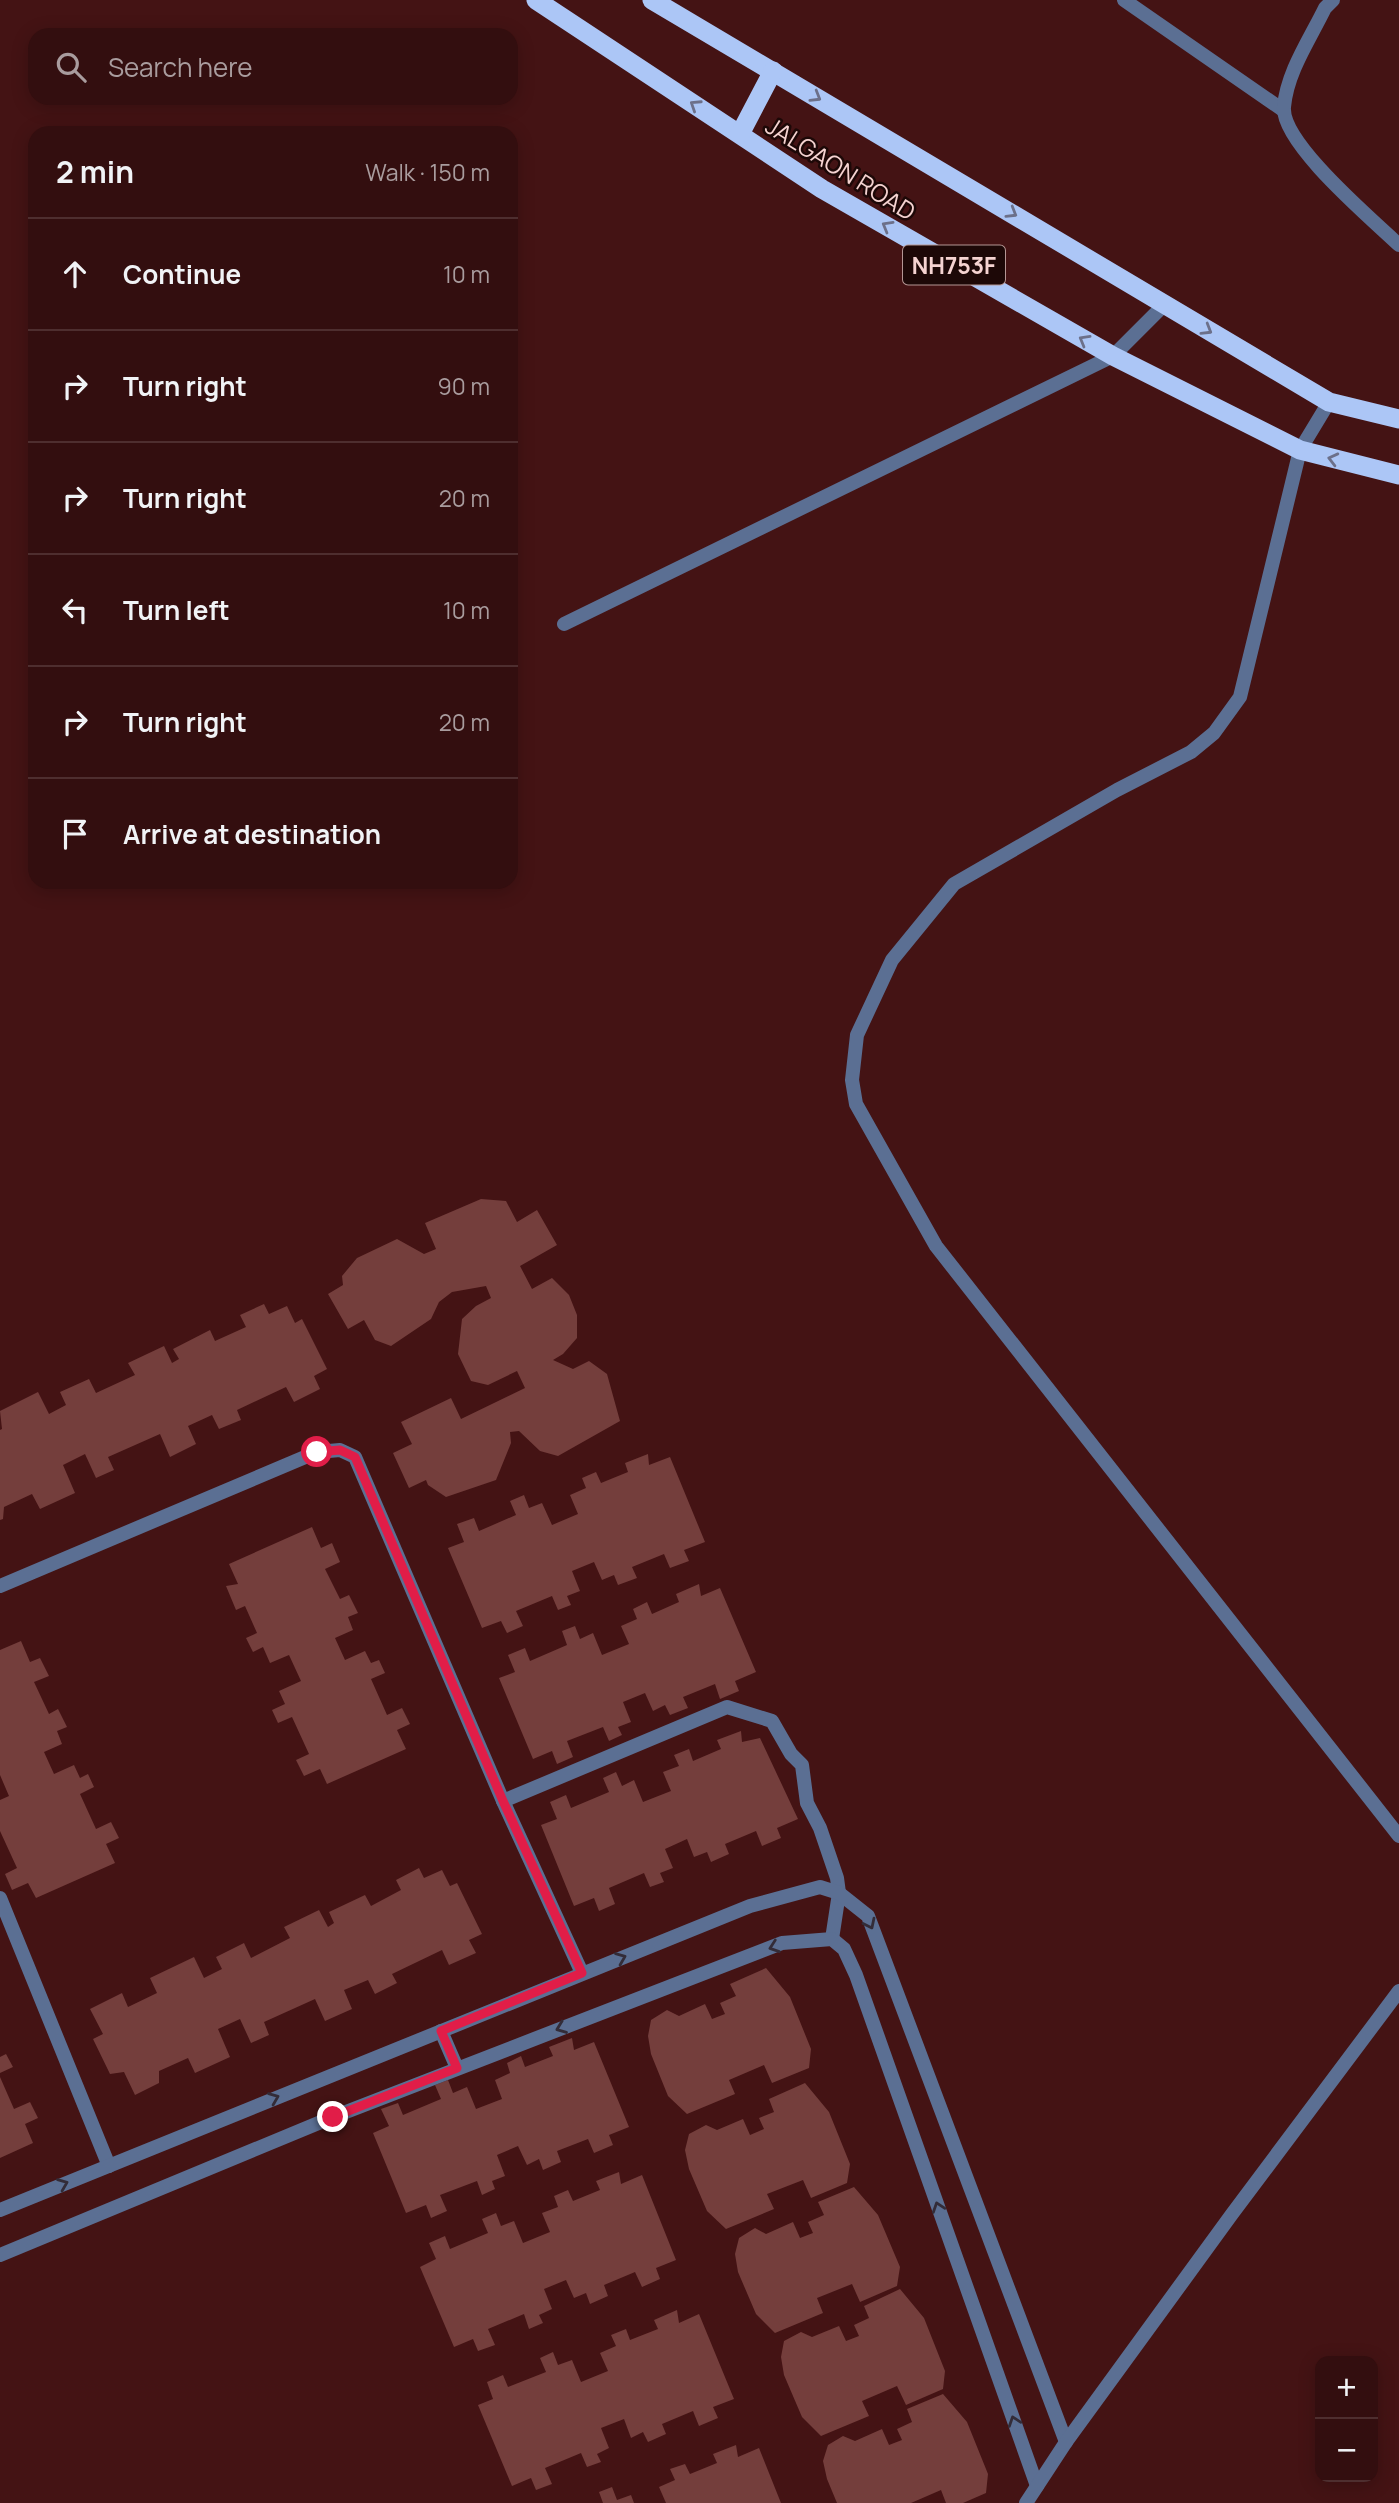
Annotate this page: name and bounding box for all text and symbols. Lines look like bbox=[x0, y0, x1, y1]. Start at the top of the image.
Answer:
search box bbox=[28, 28, 518, 105]
icon: search bbox=[52, 48, 90, 86]
text: Search here bbox=[108, 49, 253, 85]
one-way arrow bbox=[809, 89, 822, 102]
one-way arrow bbox=[690, 100, 703, 113]
street label: JALGAON ROAD bbox=[760, 109, 922, 227]
text: 2 min bbox=[56, 151, 134, 192]
text: Walk · 150 m bbox=[365, 156, 490, 188]
one-way arrow bbox=[1004, 205, 1017, 218]
one-way arrow bbox=[881, 221, 894, 234]
road number: NH753F bbox=[903, 246, 1005, 284]
icon: ahead bbox=[56, 255, 94, 293]
text: Continue bbox=[123, 256, 241, 292]
text: 10 m bbox=[443, 258, 490, 290]
one-way arrow bbox=[1200, 321, 1213, 334]
one-way arrow bbox=[1079, 335, 1091, 348]
icon: right bbox=[56, 367, 94, 405]
text: Turn right bbox=[123, 368, 247, 404]
text: 90 m bbox=[438, 370, 490, 402]
one-way arrow bbox=[1327, 453, 1339, 467]
icon: right bbox=[56, 479, 94, 517]
text: Turn right bbox=[123, 480, 247, 516]
text: 20 m bbox=[439, 482, 490, 514]
icon: left bbox=[56, 591, 94, 629]
text: Turn left bbox=[123, 592, 230, 628]
text: 10 m bbox=[443, 594, 490, 626]
icon: right bbox=[56, 703, 94, 741]
text: Turn right bbox=[123, 704, 247, 740]
text: 20 m bbox=[439, 706, 490, 738]
icon: arrive bbox=[56, 815, 94, 853]
text: Arrive at destination bbox=[123, 816, 381, 852]
route start bbox=[301, 1436, 332, 1467]
one-way arrow bbox=[861, 1917, 875, 1929]
one-way arrow bbox=[768, 1939, 780, 1953]
one-way arrow bbox=[614, 1952, 626, 1966]
one-way arrow bbox=[556, 2020, 568, 2034]
one-way arrow bbox=[267, 2093, 279, 2107]
route end bbox=[317, 2101, 348, 2132]
one-way arrow bbox=[57, 2179, 69, 2193]
one-way arrow bbox=[933, 2201, 947, 2213]
map controls bbox=[1315, 2356, 1378, 2482]
button: + bbox=[1315, 2356, 1378, 2419]
one-way arrow bbox=[1008, 2416, 1022, 2428]
button: − bbox=[1315, 2419, 1378, 2482]

